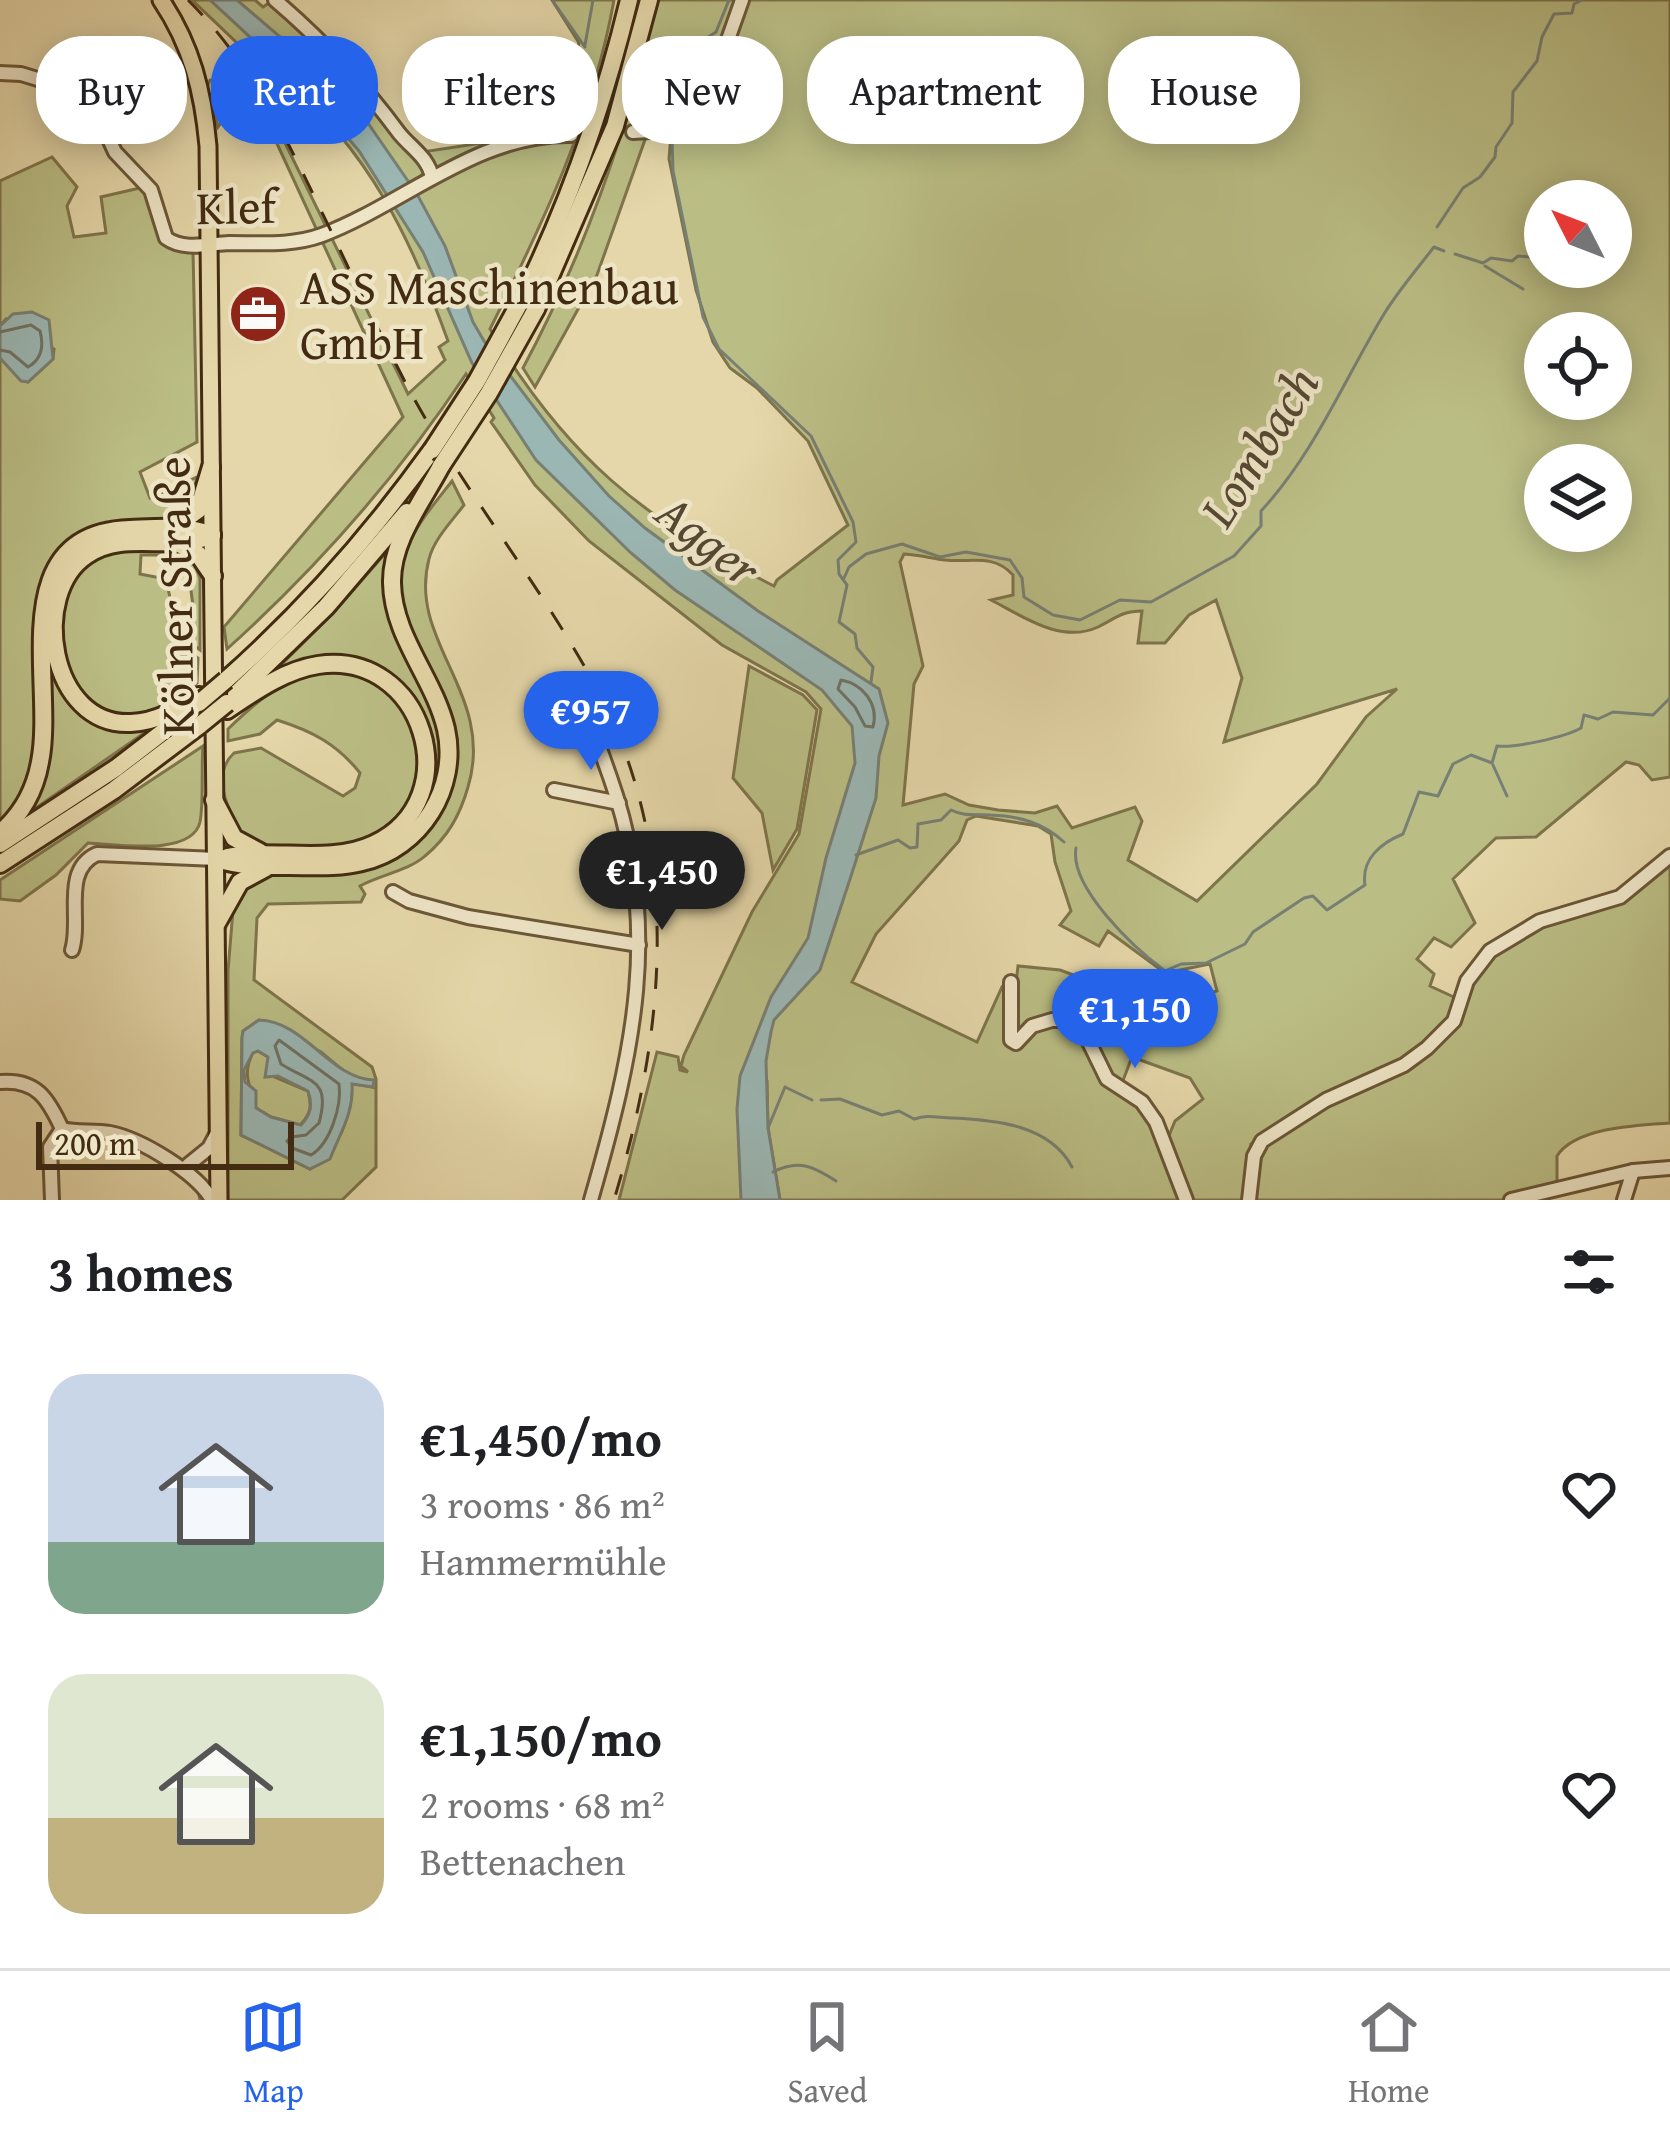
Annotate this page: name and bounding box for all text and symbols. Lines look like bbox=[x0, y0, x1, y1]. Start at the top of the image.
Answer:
chip: Buy bbox=[36, 36, 187, 144]
chip: Rent bbox=[211, 36, 378, 144]
chip: Filters bbox=[402, 36, 598, 144]
chip: New bbox=[622, 36, 783, 144]
chip: Apartment bbox=[807, 36, 1084, 144]
chip: House bbox=[1108, 36, 1300, 144]
street label: Klef bbox=[195, 170, 281, 242]
north arrow bbox=[1524, 180, 1632, 288]
map controls bbox=[1524, 180, 1632, 552]
place label: ASS Maschinenbau GmbH bbox=[300, 251, 679, 377]
office icon: ASS Maschinenbau GmbH bbox=[227, 283, 289, 345]
button: locate bbox=[1524, 312, 1632, 420]
water label: Lombach bbox=[1179, 351, 1336, 541]
button: layers bbox=[1524, 444, 1632, 552]
street label: Kölner Straße bbox=[136, 456, 212, 736]
water label: Agger bbox=[640, 474, 779, 605]
pin: €957 bbox=[520, 671, 662, 773]
text: €957 bbox=[551, 681, 631, 738]
pin: €1,450 bbox=[564, 831, 760, 933]
text: €1,450 bbox=[606, 841, 718, 898]
pin: €1,150 bbox=[1037, 969, 1233, 1071]
text: €1,150 bbox=[1079, 979, 1191, 1036]
scale bar bbox=[36, 1116, 294, 1169]
text: 200 m bbox=[54, 1119, 136, 1167]
text: 3 homes bbox=[48, 1235, 234, 1310]
icon: filters bbox=[1556, 1239, 1622, 1305]
text: €1,450/mo bbox=[420, 1400, 662, 1475]
icon: home bbox=[144, 1422, 288, 1566]
icon: heart bbox=[1556, 1461, 1622, 1527]
text: 3 rooms · 86 m² bbox=[420, 1475, 665, 1532]
text: Hammermühle bbox=[420, 1532, 667, 1589]
text: €1,150/mo bbox=[420, 1700, 662, 1775]
icon: home bbox=[144, 1722, 288, 1866]
icon: heart bbox=[1556, 1761, 1622, 1827]
text: 2 rooms · 68 m² bbox=[420, 1775, 665, 1832]
text: Bettenachen bbox=[420, 1832, 625, 1889]
tab: Map bbox=[240, 1994, 306, 2114]
tab: Saved bbox=[787, 1994, 867, 2114]
tab: Home bbox=[1348, 1994, 1430, 2114]

